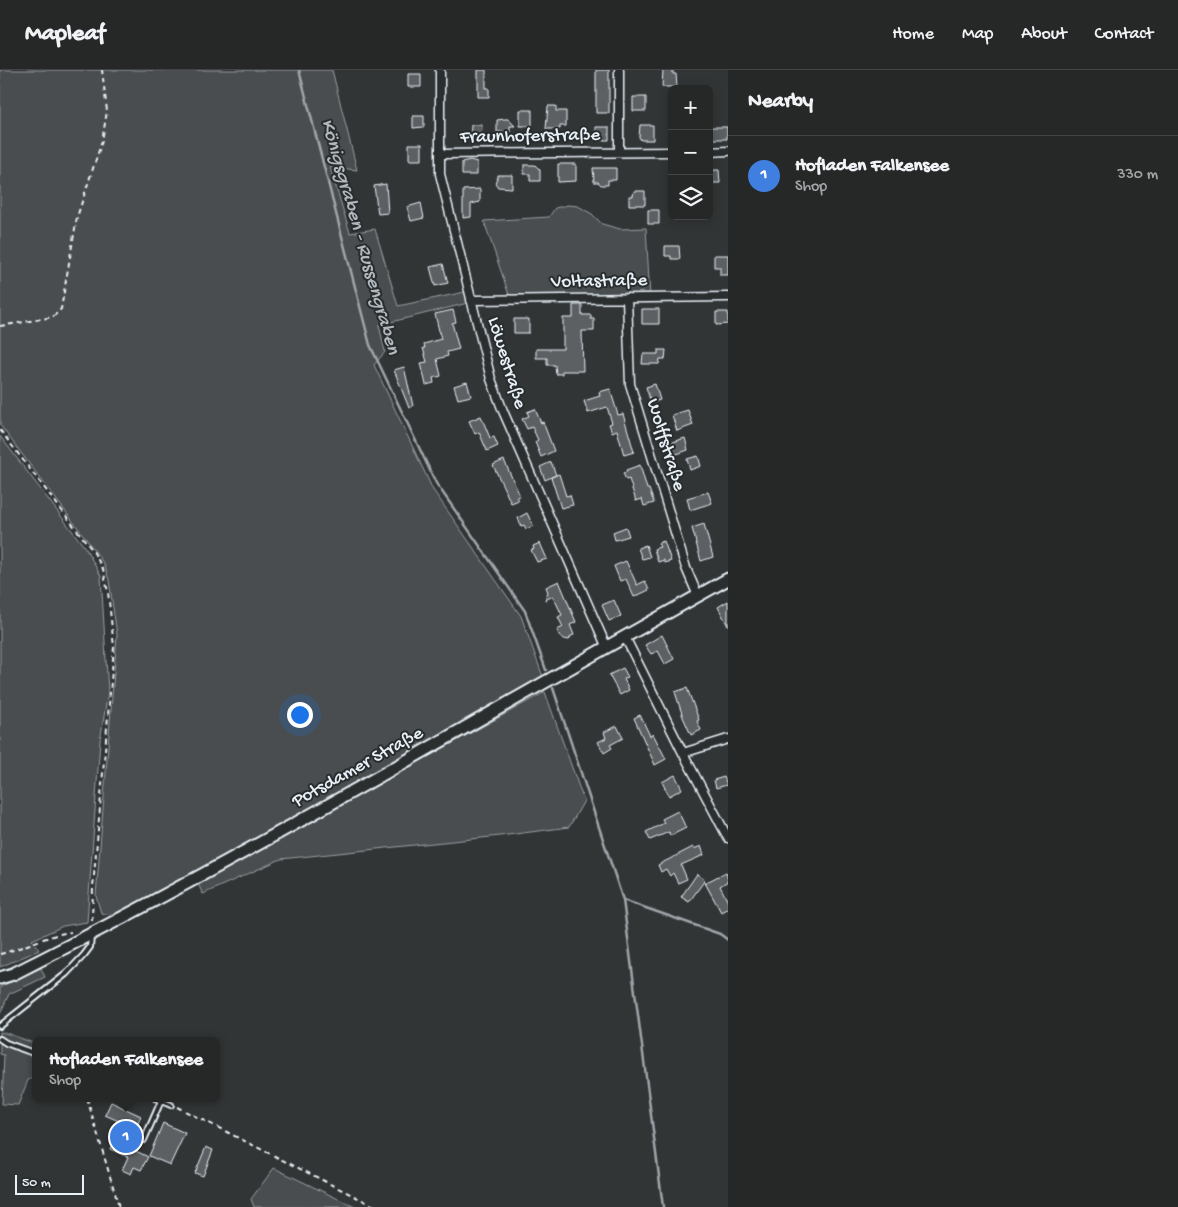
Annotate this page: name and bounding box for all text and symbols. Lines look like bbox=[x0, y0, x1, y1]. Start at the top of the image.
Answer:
text: Mapleaf bbox=[25, 20, 105, 49]
text: Home bbox=[892, 24, 934, 45]
text: Map bbox=[962, 24, 993, 45]
text: About bbox=[1021, 24, 1067, 45]
text: Contact bbox=[1095, 24, 1153, 45]
map controls bbox=[668, 85, 713, 220]
button: + bbox=[668, 85, 713, 130]
text: Nearby bbox=[748, 90, 813, 115]
water label: Königsgraben - Russengraben bbox=[314, 117, 404, 358]
street label: Fraunhoferstraße bbox=[458, 124, 601, 150]
button: − bbox=[668, 130, 713, 175]
text: Hofladen Falkensee bbox=[795, 155, 949, 178]
text: 1 bbox=[761, 166, 767, 185]
text: 330 m bbox=[1117, 166, 1158, 185]
button: layers bbox=[668, 175, 713, 220]
text: Shop bbox=[795, 178, 827, 197]
street label: Voltastraße bbox=[550, 270, 648, 294]
street label: Löwestraße bbox=[481, 314, 531, 412]
street label: Wolffstraße bbox=[640, 396, 690, 494]
your location bbox=[287, 702, 313, 728]
street label: Potsdamer Straße bbox=[287, 722, 428, 814]
popup bbox=[32, 1037, 220, 1102]
text: Hofladen Falkensee bbox=[49, 1049, 203, 1072]
text: Shop bbox=[49, 1072, 81, 1091]
pin: 1 bbox=[110, 1118, 142, 1156]
scale bar bbox=[15, 1172, 84, 1195]
text: 50 m bbox=[22, 1175, 51, 1192]

